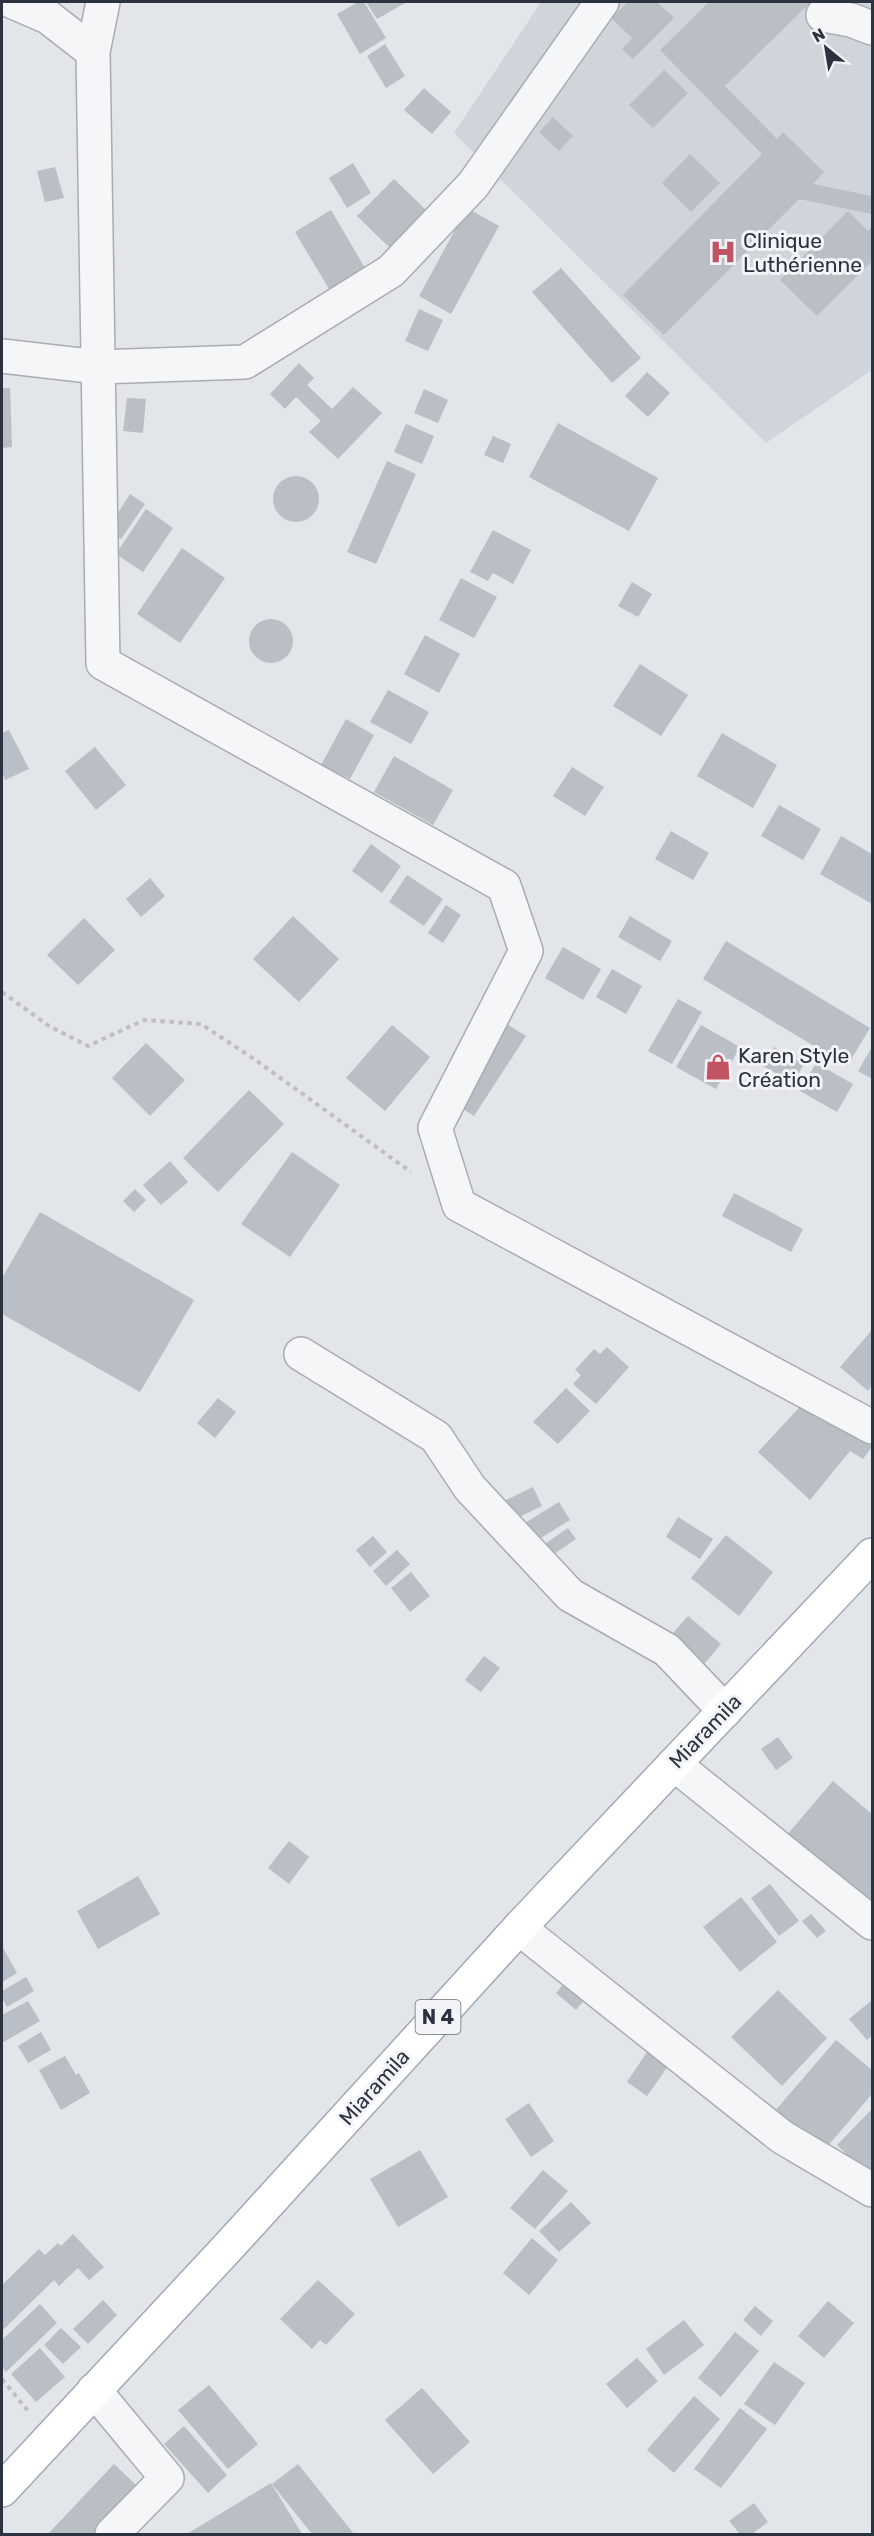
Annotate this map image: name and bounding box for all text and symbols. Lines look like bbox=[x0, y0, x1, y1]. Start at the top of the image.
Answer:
north arrow bbox=[796, 18, 856, 78]
text: N bbox=[809, 24, 828, 47]
place label: Clinique Luthérienne bbox=[743, 228, 862, 277]
hospital icon: Clinique Luthérienne bbox=[708, 237, 738, 267]
place label: Karen Style Création bbox=[738, 1043, 849, 1092]
shop icon: Karen Style Création bbox=[703, 1052, 733, 1082]
street label: Miaramila bbox=[664, 1689, 746, 1773]
road number: N 4 bbox=[416, 2000, 460, 2034]
street label: Miaramila bbox=[334, 2044, 414, 2130]

